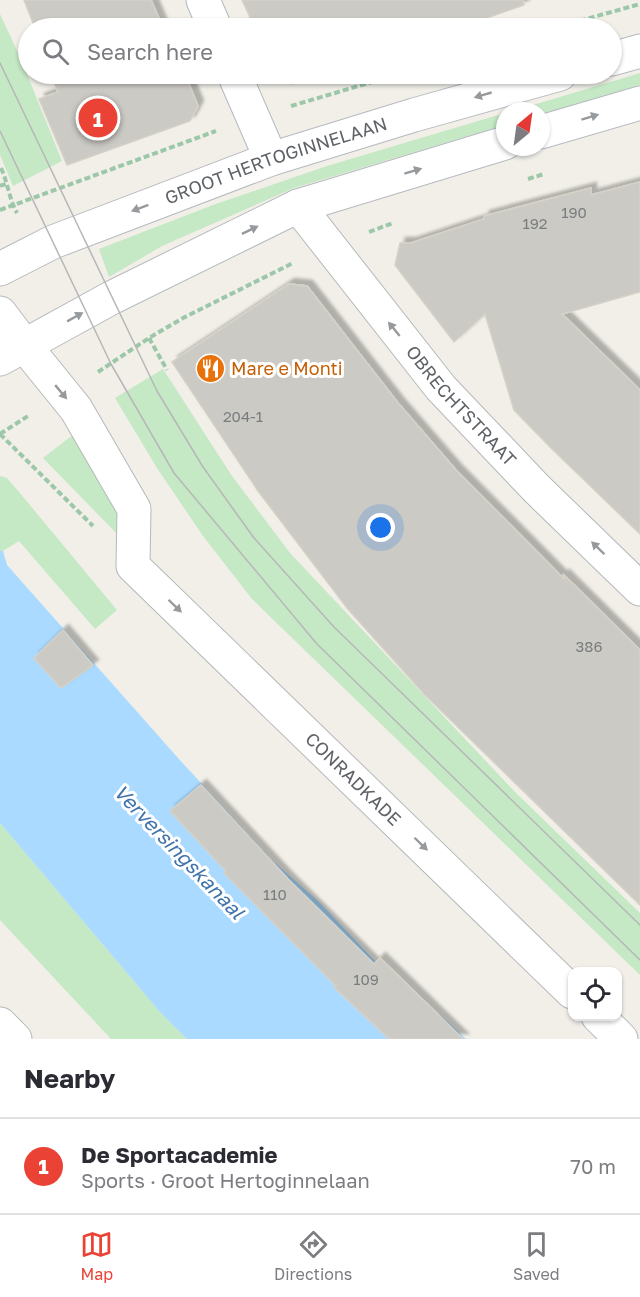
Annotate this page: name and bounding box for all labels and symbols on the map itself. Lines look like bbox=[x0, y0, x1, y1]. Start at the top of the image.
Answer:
one-way arrow bbox=[474, 91, 492, 100]
pin: 1 bbox=[78, 96, 118, 140]
north arrow bbox=[496, 102, 550, 156]
street label: GROOT HERTOGINNELAAN bbox=[162, 112, 390, 208]
one-way arrow bbox=[582, 112, 600, 121]
one-way arrow bbox=[404, 166, 422, 175]
one-way arrow bbox=[131, 203, 149, 213]
house number: 190 bbox=[561, 203, 587, 221]
house number: 192 bbox=[522, 214, 548, 232]
one-way arrow bbox=[241, 225, 258, 234]
one-way arrow bbox=[67, 312, 84, 322]
one-way arrow bbox=[388, 322, 401, 337]
street label: OBRECHTSTRAAT bbox=[402, 341, 521, 470]
restaurant icon: Mare e Monti bbox=[194, 353, 226, 385]
place label: Mare e Monti bbox=[231, 357, 343, 379]
one-way arrow bbox=[55, 384, 68, 400]
house number: 204-1 bbox=[223, 407, 263, 425]
your location bbox=[366, 513, 395, 542]
one-way arrow bbox=[591, 542, 605, 556]
one-way arrow bbox=[168, 599, 182, 613]
house number: 386 bbox=[575, 637, 603, 655]
street label: CONRADKADE bbox=[301, 727, 406, 830]
water label: Verversingskanaal bbox=[109, 779, 250, 925]
one-way arrow bbox=[413, 837, 427, 851]
house number: 110 bbox=[263, 885, 287, 903]
house number: 109 bbox=[353, 970, 379, 988]

